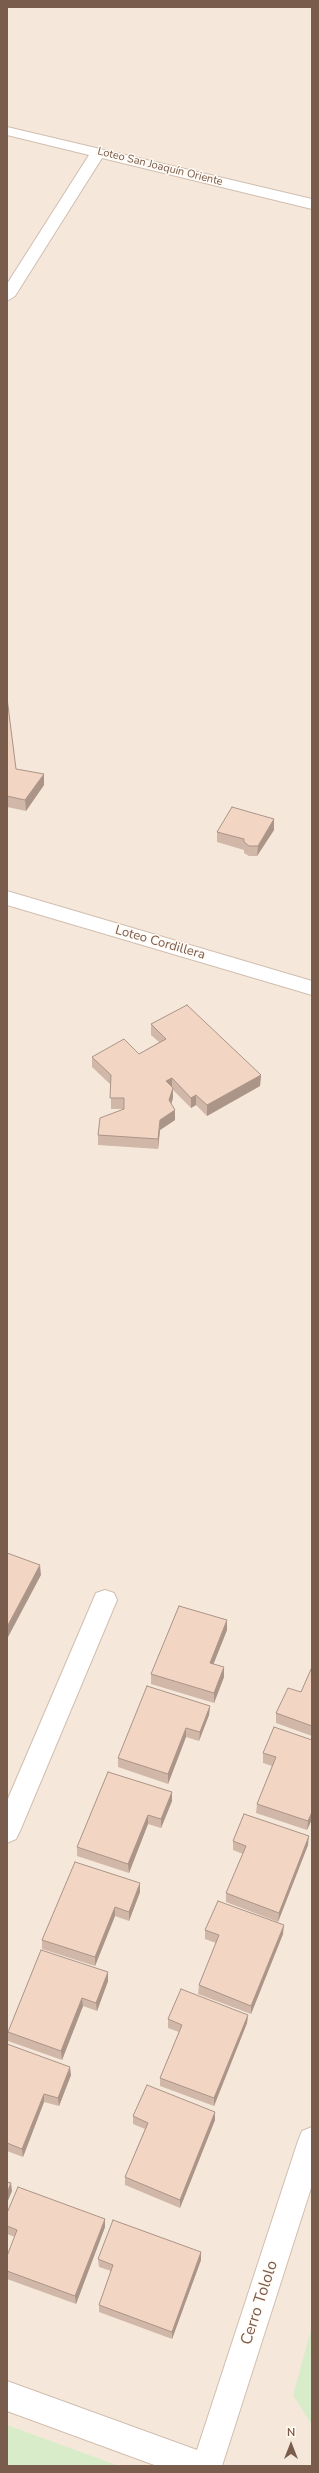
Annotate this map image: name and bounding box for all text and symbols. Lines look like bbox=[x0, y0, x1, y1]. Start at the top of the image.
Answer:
street label: Loteo San Joaquín Oriente bbox=[96, 145, 224, 189]
street label: Loteo Cordillera bbox=[113, 923, 207, 963]
street label: Cerro Tololo bbox=[237, 2258, 283, 2348]
north arrow bbox=[271, 2425, 311, 2465]
text: N bbox=[287, 2425, 295, 2440]

